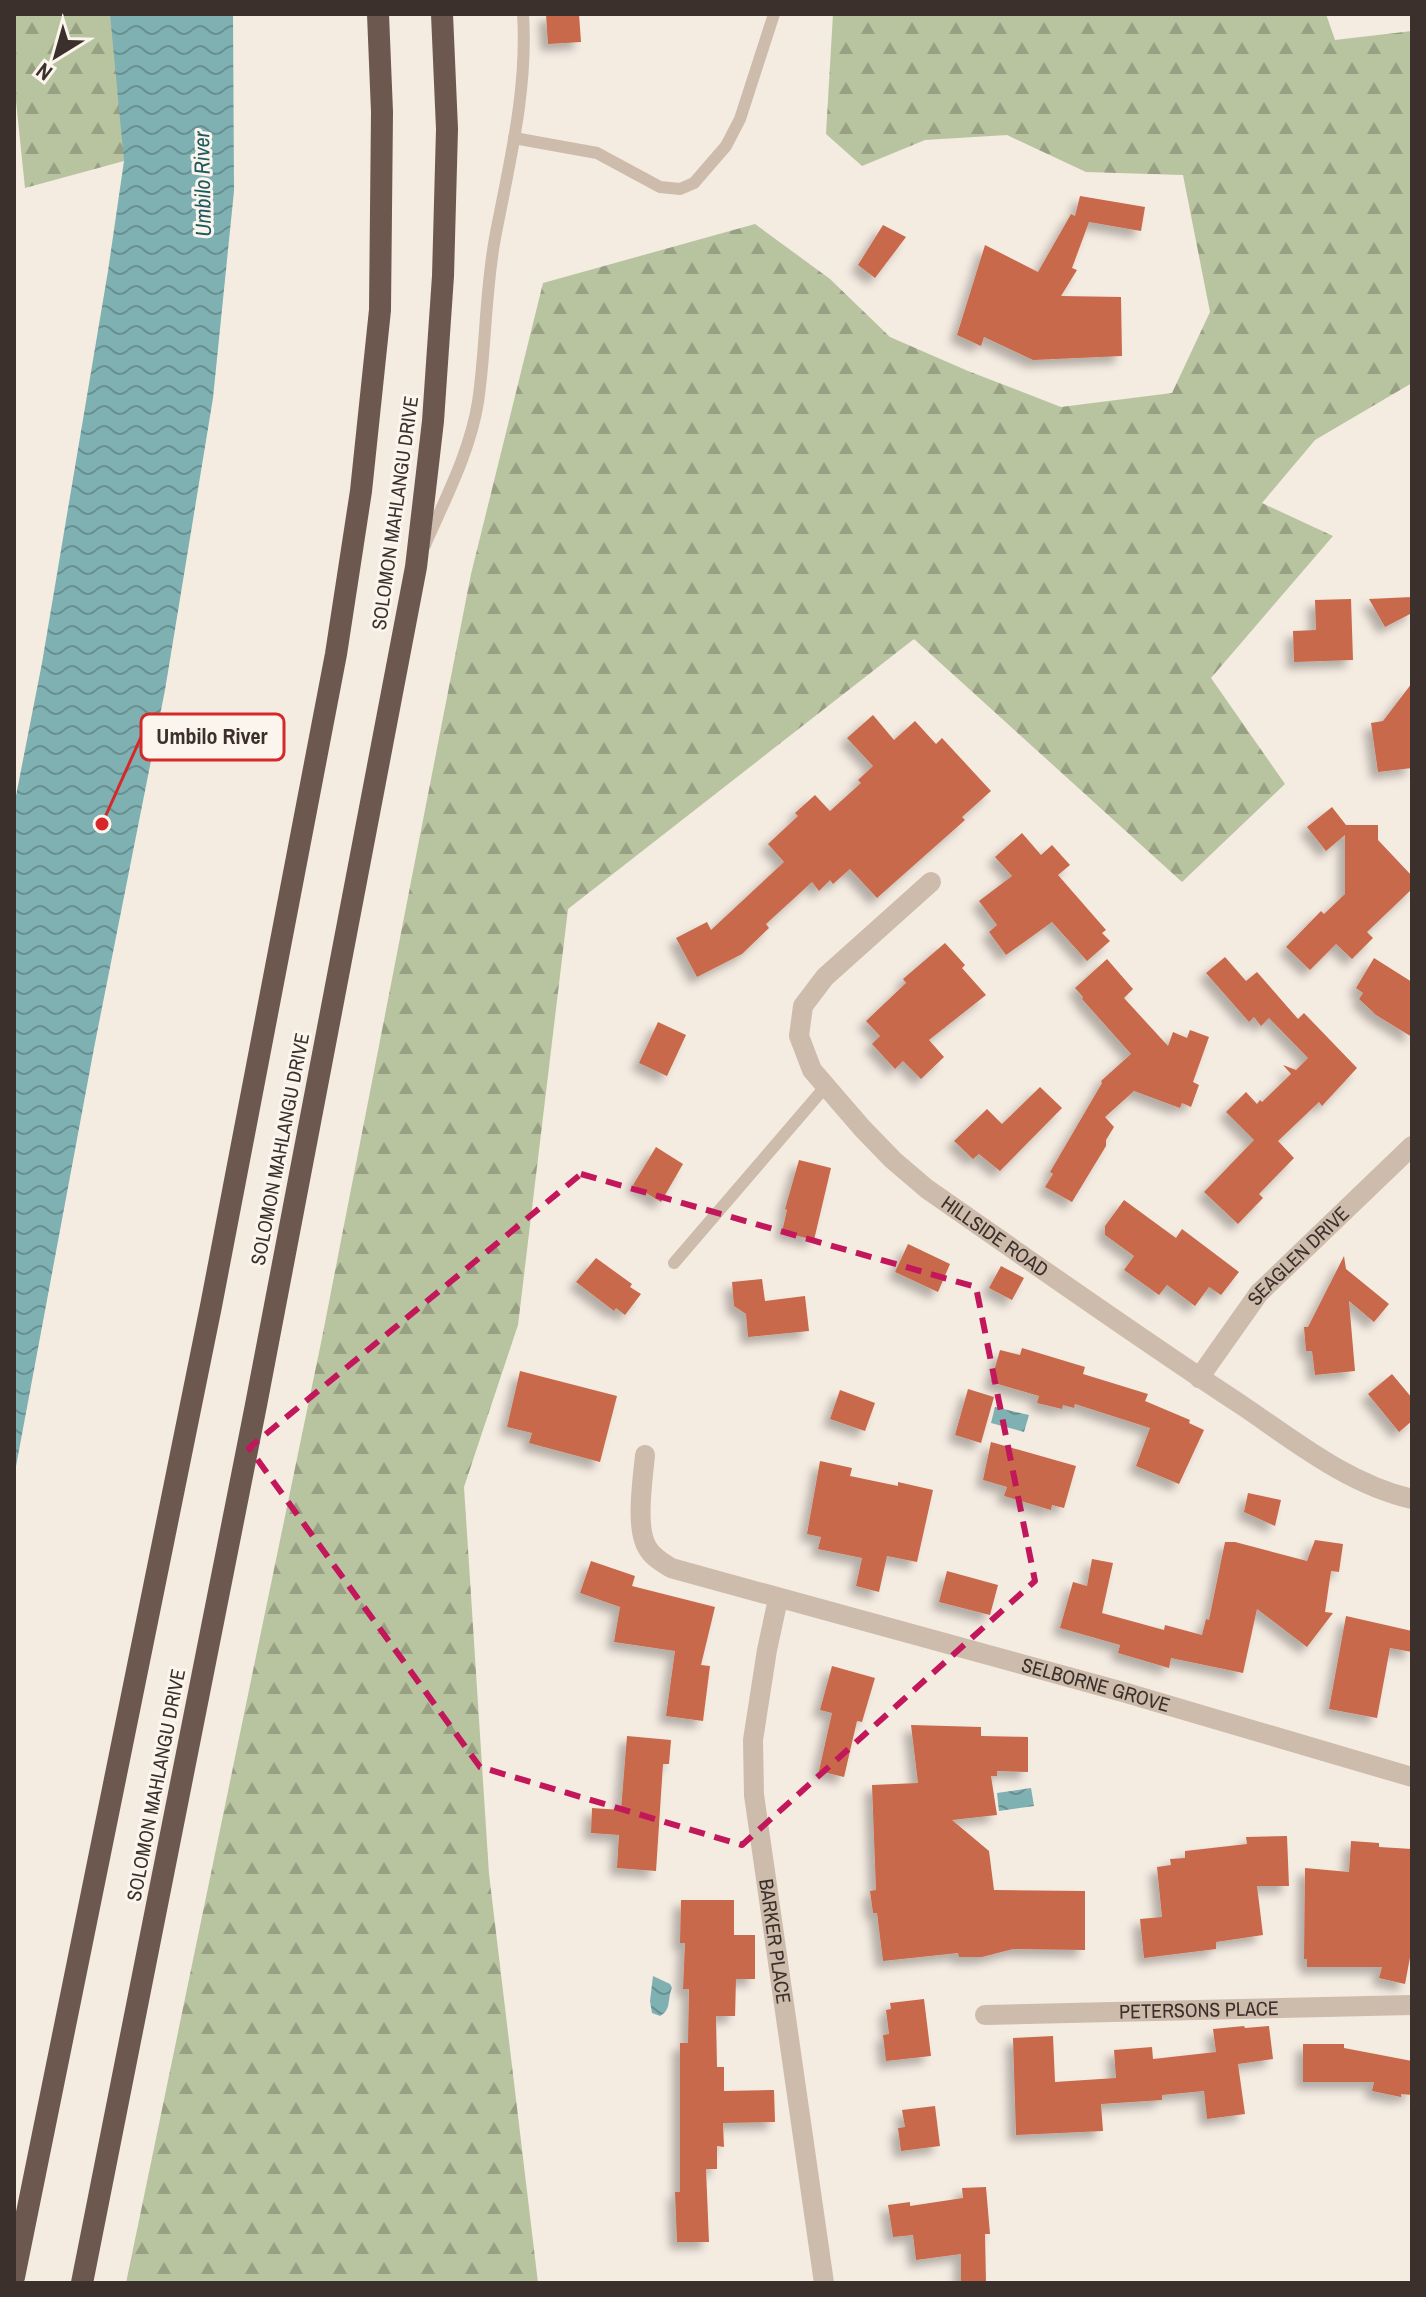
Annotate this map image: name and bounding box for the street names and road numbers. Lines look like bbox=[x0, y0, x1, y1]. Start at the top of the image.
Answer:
street label: SOLOMON MAHLANGU DRIVE bbox=[365, 394, 424, 632]
street label: SOLOMON MAHLANGU DRIVE bbox=[244, 1030, 315, 1267]
street label: HILLSIDE ROAD bbox=[936, 1189, 1054, 1283]
street label: SEAGLEN DRIVE bbox=[1241, 1200, 1355, 1310]
street label: SELBORNE GROVE bbox=[1019, 1651, 1173, 1718]
street label: SOLOMON MAHLANGU DRIVE bbox=[120, 1666, 191, 1903]
street label: BARKER PLACE bbox=[753, 1877, 798, 2005]
street label: PETERSONS PLACE bbox=[1119, 1994, 1279, 2025]

